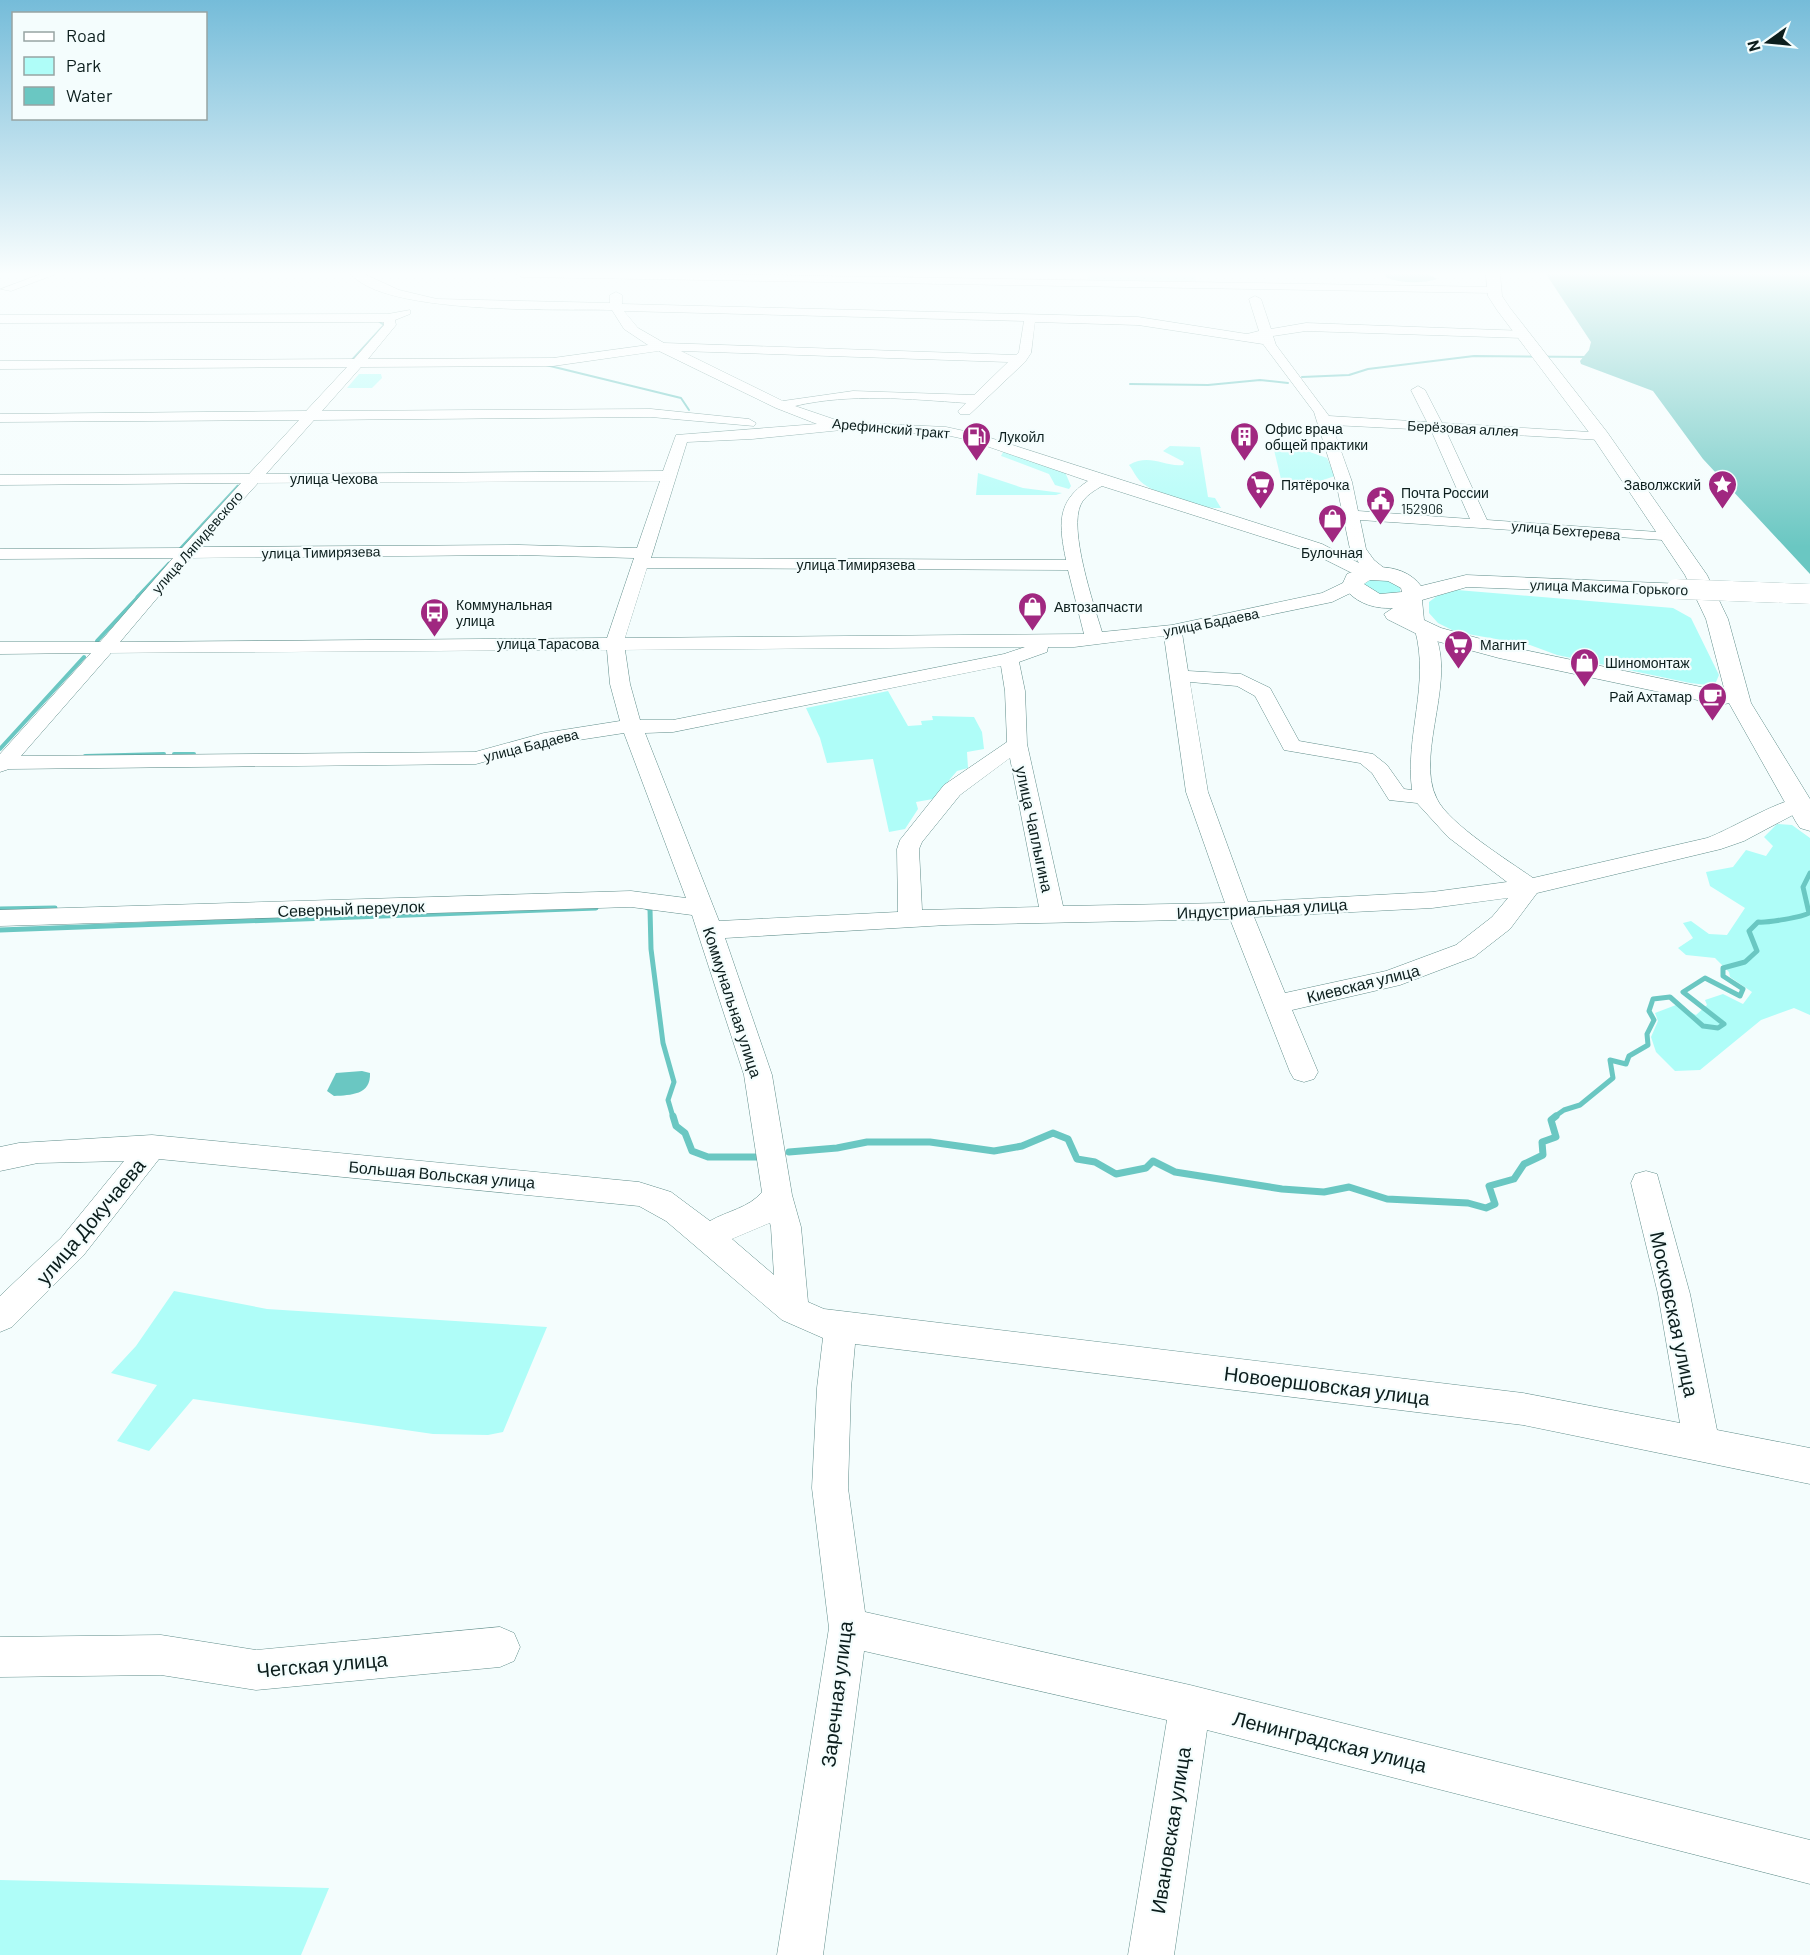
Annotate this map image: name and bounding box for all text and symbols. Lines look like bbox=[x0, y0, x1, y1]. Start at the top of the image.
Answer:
legend bbox=[12, 12, 207, 120]
north arrow bbox=[1738, 12, 1798, 72]
text: Road bbox=[66, 24, 106, 46]
text: N bbox=[1742, 38, 1764, 54]
text: Park bbox=[66, 54, 101, 76]
text: Water bbox=[66, 84, 113, 106]
street label: Арефинский тракт bbox=[831, 414, 951, 442]
street label: Берёзовая аллея bbox=[1407, 417, 1519, 439]
fuel station icon: Лукойл bbox=[961, 420, 993, 462]
building icon: Офис врача общей практики bbox=[1228, 420, 1260, 462]
place label: Офис врача общей практики bbox=[1265, 420, 1368, 453]
place label: Лукойл bbox=[998, 428, 1044, 445]
supermarket icon: Пятёрочка bbox=[1244, 468, 1276, 510]
place icon: Заволжский bbox=[1706, 468, 1738, 510]
street label: улица Чехова bbox=[290, 470, 378, 487]
place label: Пятёрочка bbox=[1281, 476, 1350, 493]
place label: Заволжский bbox=[1624, 476, 1701, 493]
public building icon: Почта России 152906 bbox=[1364, 484, 1396, 526]
place label: Почта России 152906 bbox=[1401, 484, 1489, 517]
street label: улица Ляпидевского bbox=[148, 487, 246, 597]
shop icon: Булочная bbox=[1316, 502, 1348, 544]
street label: улица Бехтерева bbox=[1511, 517, 1621, 543]
street label: улица Тимирязева bbox=[261, 542, 381, 562]
place label: Булочная bbox=[1301, 544, 1363, 561]
street label: улица Тимирязева bbox=[797, 556, 916, 573]
street label: улица Максима Горького bbox=[1530, 576, 1689, 598]
shop icon: Автозапчасти bbox=[1017, 590, 1049, 632]
bus stop icon: Коммунальная улица bbox=[419, 596, 451, 638]
place label: Коммунальная улица bbox=[456, 596, 552, 629]
place label: Автозапчасти bbox=[1054, 598, 1142, 615]
street label: улица Бадаева bbox=[1162, 604, 1260, 640]
supermarket icon: Магнит bbox=[1443, 628, 1475, 670]
street label: улица Тарасова bbox=[497, 635, 600, 652]
place label: Магнит bbox=[1480, 636, 1527, 653]
shop icon: Шиномонтаж bbox=[1568, 646, 1600, 688]
place label: Шиномонтаж bbox=[1605, 654, 1690, 671]
cafe icon: Рай Ахтамар bbox=[1697, 680, 1729, 722]
place label: Рай Ахтамар bbox=[1609, 688, 1692, 705]
street label: улица Бадаева bbox=[482, 725, 580, 765]
street label: улица Чаплыгина bbox=[1012, 764, 1058, 894]
street label: Индустриальная улица bbox=[1176, 894, 1348, 922]
street label: Северный переулок bbox=[277, 896, 426, 920]
street label: Коммунальная улица bbox=[700, 924, 766, 1080]
street label: Киевская улица bbox=[1305, 960, 1421, 1006]
street label: улица Докучаева bbox=[30, 1152, 150, 1289]
street label: Большая Вольская улица bbox=[348, 1156, 536, 1192]
street label: Московская улица bbox=[1646, 1229, 1704, 1400]
street label: Новоершовская улица bbox=[1223, 1360, 1432, 1410]
street label: Заречная улица bbox=[815, 1619, 857, 1769]
street label: Чегская улица bbox=[255, 1646, 389, 1682]
street label: Ленинградская улица bbox=[1231, 1705, 1430, 1777]
street label: Ивановская улица bbox=[1145, 1744, 1195, 1915]

